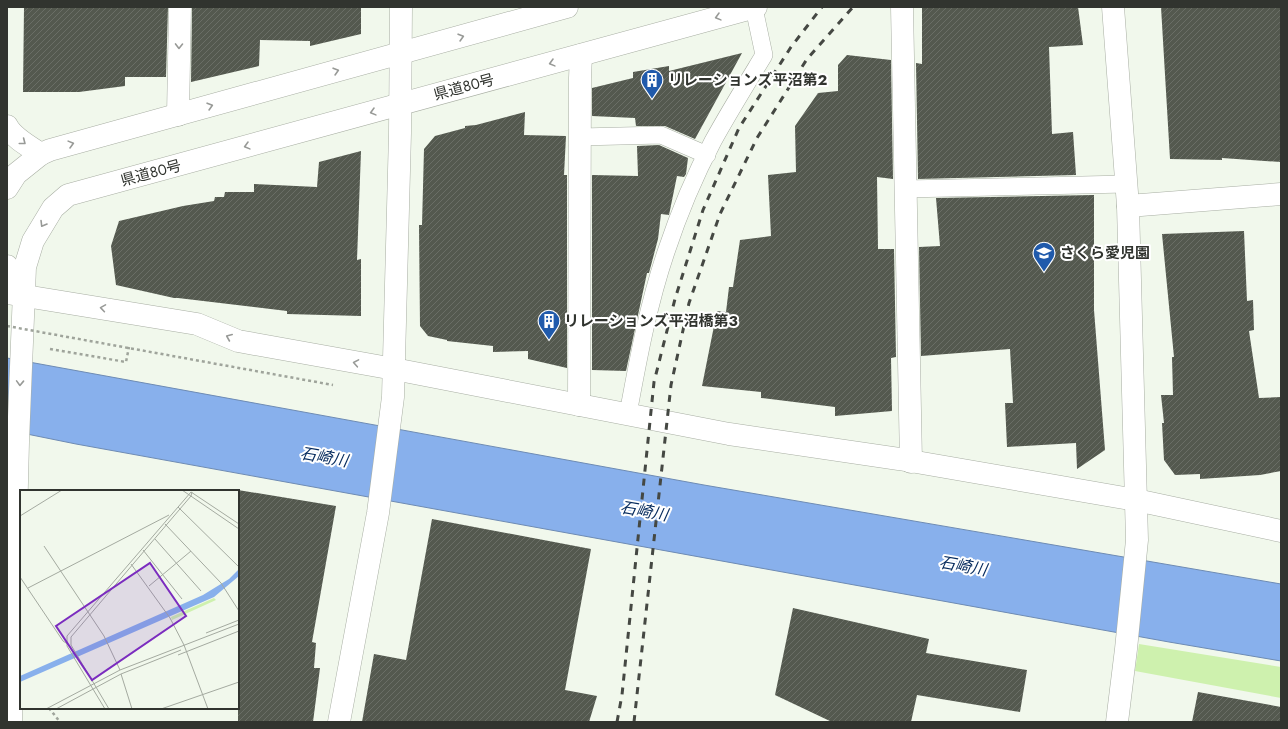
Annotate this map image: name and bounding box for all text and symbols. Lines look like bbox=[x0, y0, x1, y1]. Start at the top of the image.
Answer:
one-way arrow bbox=[715, 12, 722, 21]
one-way arrow bbox=[458, 33, 464, 41]
one-way arrow bbox=[175, 43, 184, 49]
one-way arrow bbox=[549, 58, 555, 66]
one-way arrow bbox=[332, 67, 339, 76]
building icon: リレーションズ平沼第2 bbox=[639, 67, 665, 100]
street label: 県道80号 bbox=[431, 68, 497, 106]
place label: リレーションズ平沼第2 bbox=[668, 69, 827, 91]
one-way arrow bbox=[207, 102, 214, 111]
one-way arrow bbox=[370, 107, 377, 116]
one-way arrow bbox=[18, 137, 25, 144]
one-way arrow bbox=[68, 140, 75, 149]
one-way arrow bbox=[244, 141, 251, 150]
street label: 県道80号 bbox=[118, 154, 184, 192]
one-way arrow bbox=[40, 220, 48, 227]
school or university icon: さくら愛児園 bbox=[1031, 240, 1057, 273]
place label: さくら愛児園 bbox=[1060, 242, 1150, 264]
one-way arrow bbox=[100, 304, 106, 313]
building icon: リレーションズ平沼橋第3 bbox=[536, 308, 562, 341]
place label: リレーションズ平沼橋第3 bbox=[564, 310, 738, 332]
one-way arrow bbox=[225, 334, 232, 342]
one-way arrow bbox=[353, 359, 359, 367]
one-way arrow bbox=[16, 380, 24, 386]
water label: 石崎川 bbox=[298, 442, 352, 473]
inset map bbox=[20, 490, 239, 709]
water label: 石崎川 bbox=[618, 496, 672, 527]
water label: 石崎川 bbox=[937, 551, 991, 582]

